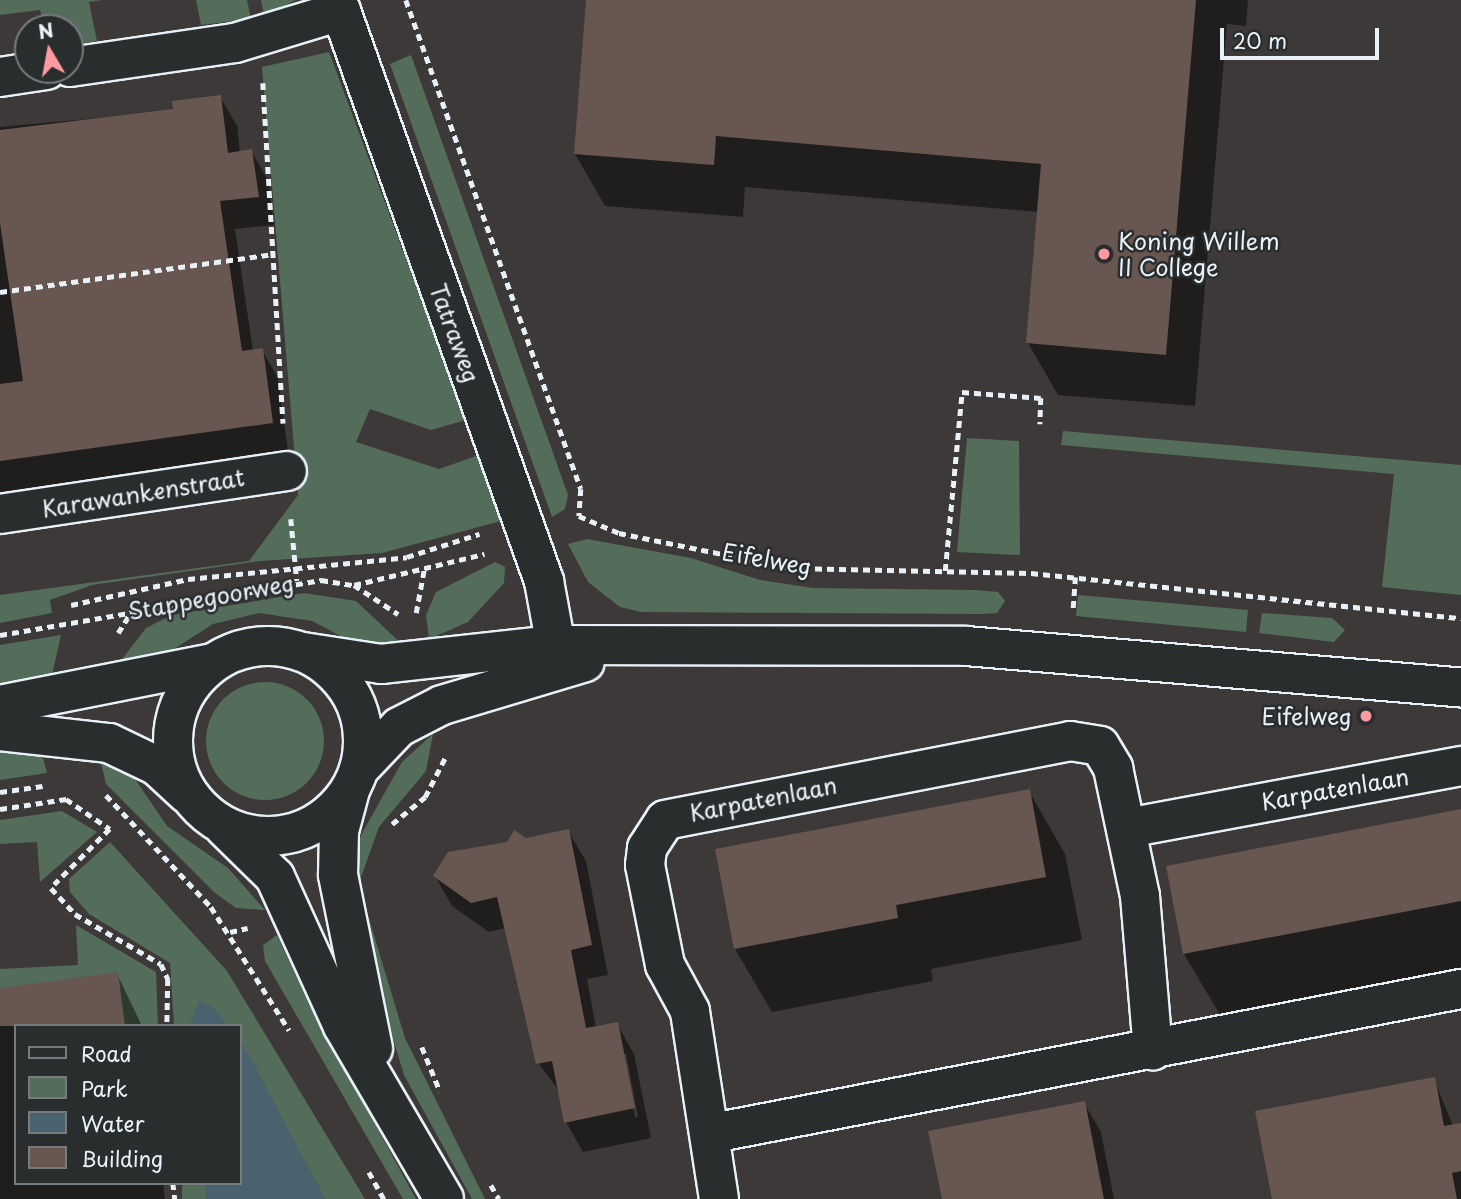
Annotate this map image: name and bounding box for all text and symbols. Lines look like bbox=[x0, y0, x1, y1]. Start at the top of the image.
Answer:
north arrow bbox=[14, 14, 84, 84]
scale bar bbox=[1223, 14, 1382, 58]
text: N bbox=[36, 15, 56, 45]
text: 20 m bbox=[1233, 24, 1287, 56]
place label: Koning Willem II College bbox=[1118, 227, 1279, 281]
marker: Koning Willem II College bbox=[1096, 246, 1112, 262]
street label: Tatraweg bbox=[424, 280, 486, 386]
street label: Karawankenstraat bbox=[40, 463, 246, 523]
street label: Eifelweg bbox=[720, 538, 814, 580]
street label: Stappegoorweg bbox=[126, 569, 296, 625]
place label: Eifelweg bbox=[1261, 702, 1352, 730]
marker: Eifelweg bbox=[1358, 708, 1374, 724]
street label: Karpatenlaan bbox=[1259, 762, 1411, 816]
street label: Karpatenlaan bbox=[687, 771, 839, 827]
legend bbox=[14, 1024, 242, 1185]
text: Road bbox=[81, 1037, 132, 1069]
text: Park bbox=[81, 1072, 128, 1104]
text: Water bbox=[81, 1107, 144, 1139]
text: Building bbox=[81, 1142, 163, 1174]

